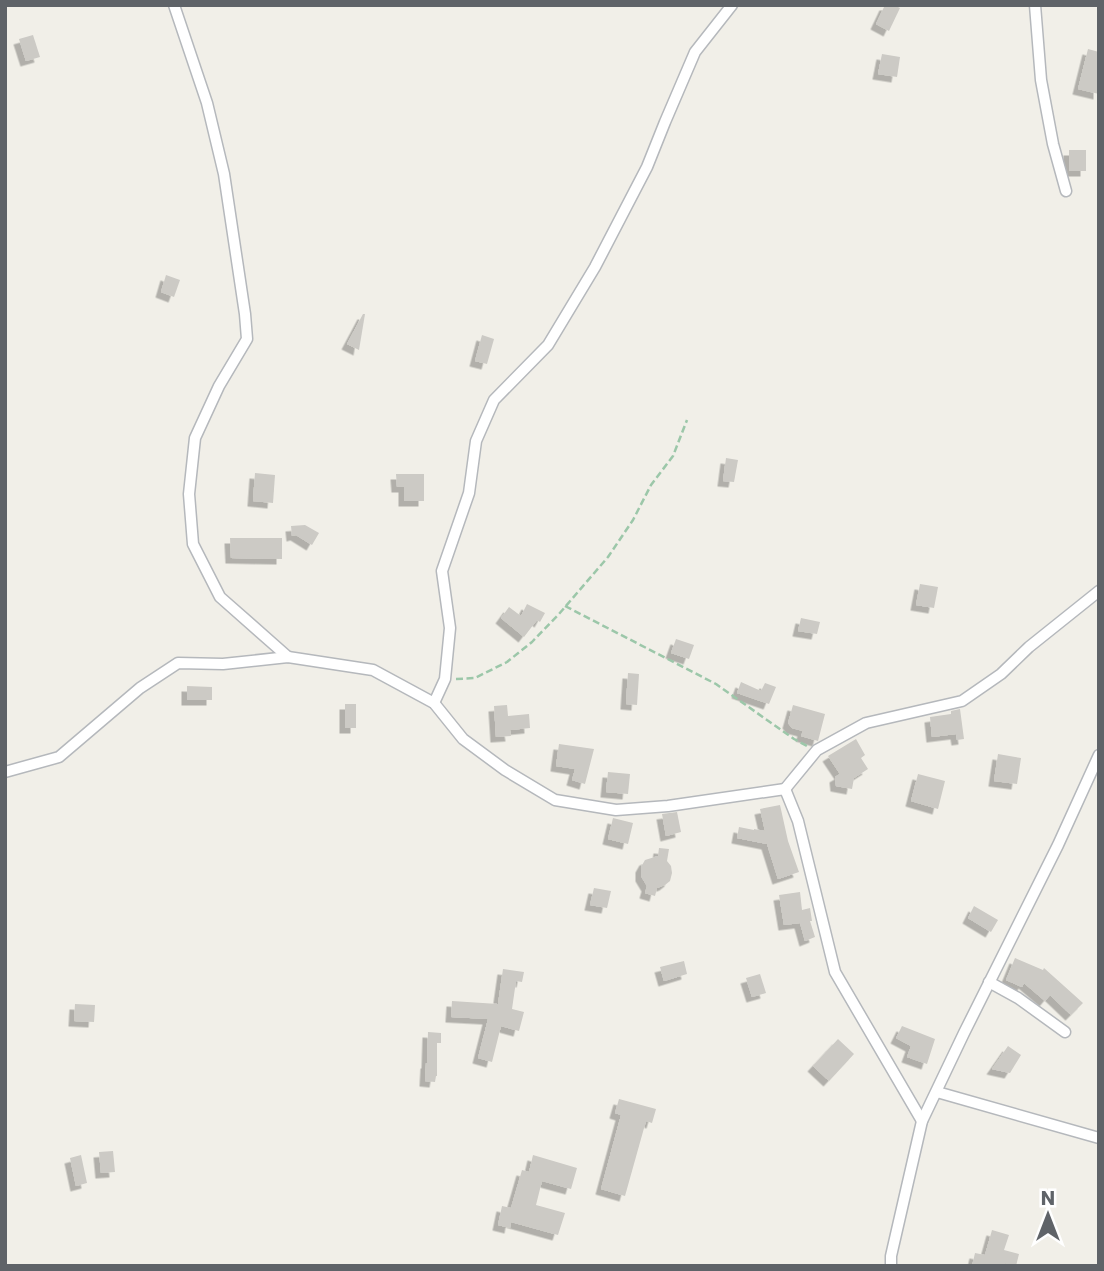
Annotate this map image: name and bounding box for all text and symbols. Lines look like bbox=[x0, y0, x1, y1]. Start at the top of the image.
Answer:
north arrow bbox=[1013, 1180, 1083, 1250]
text: N bbox=[1041, 1185, 1055, 1212]

